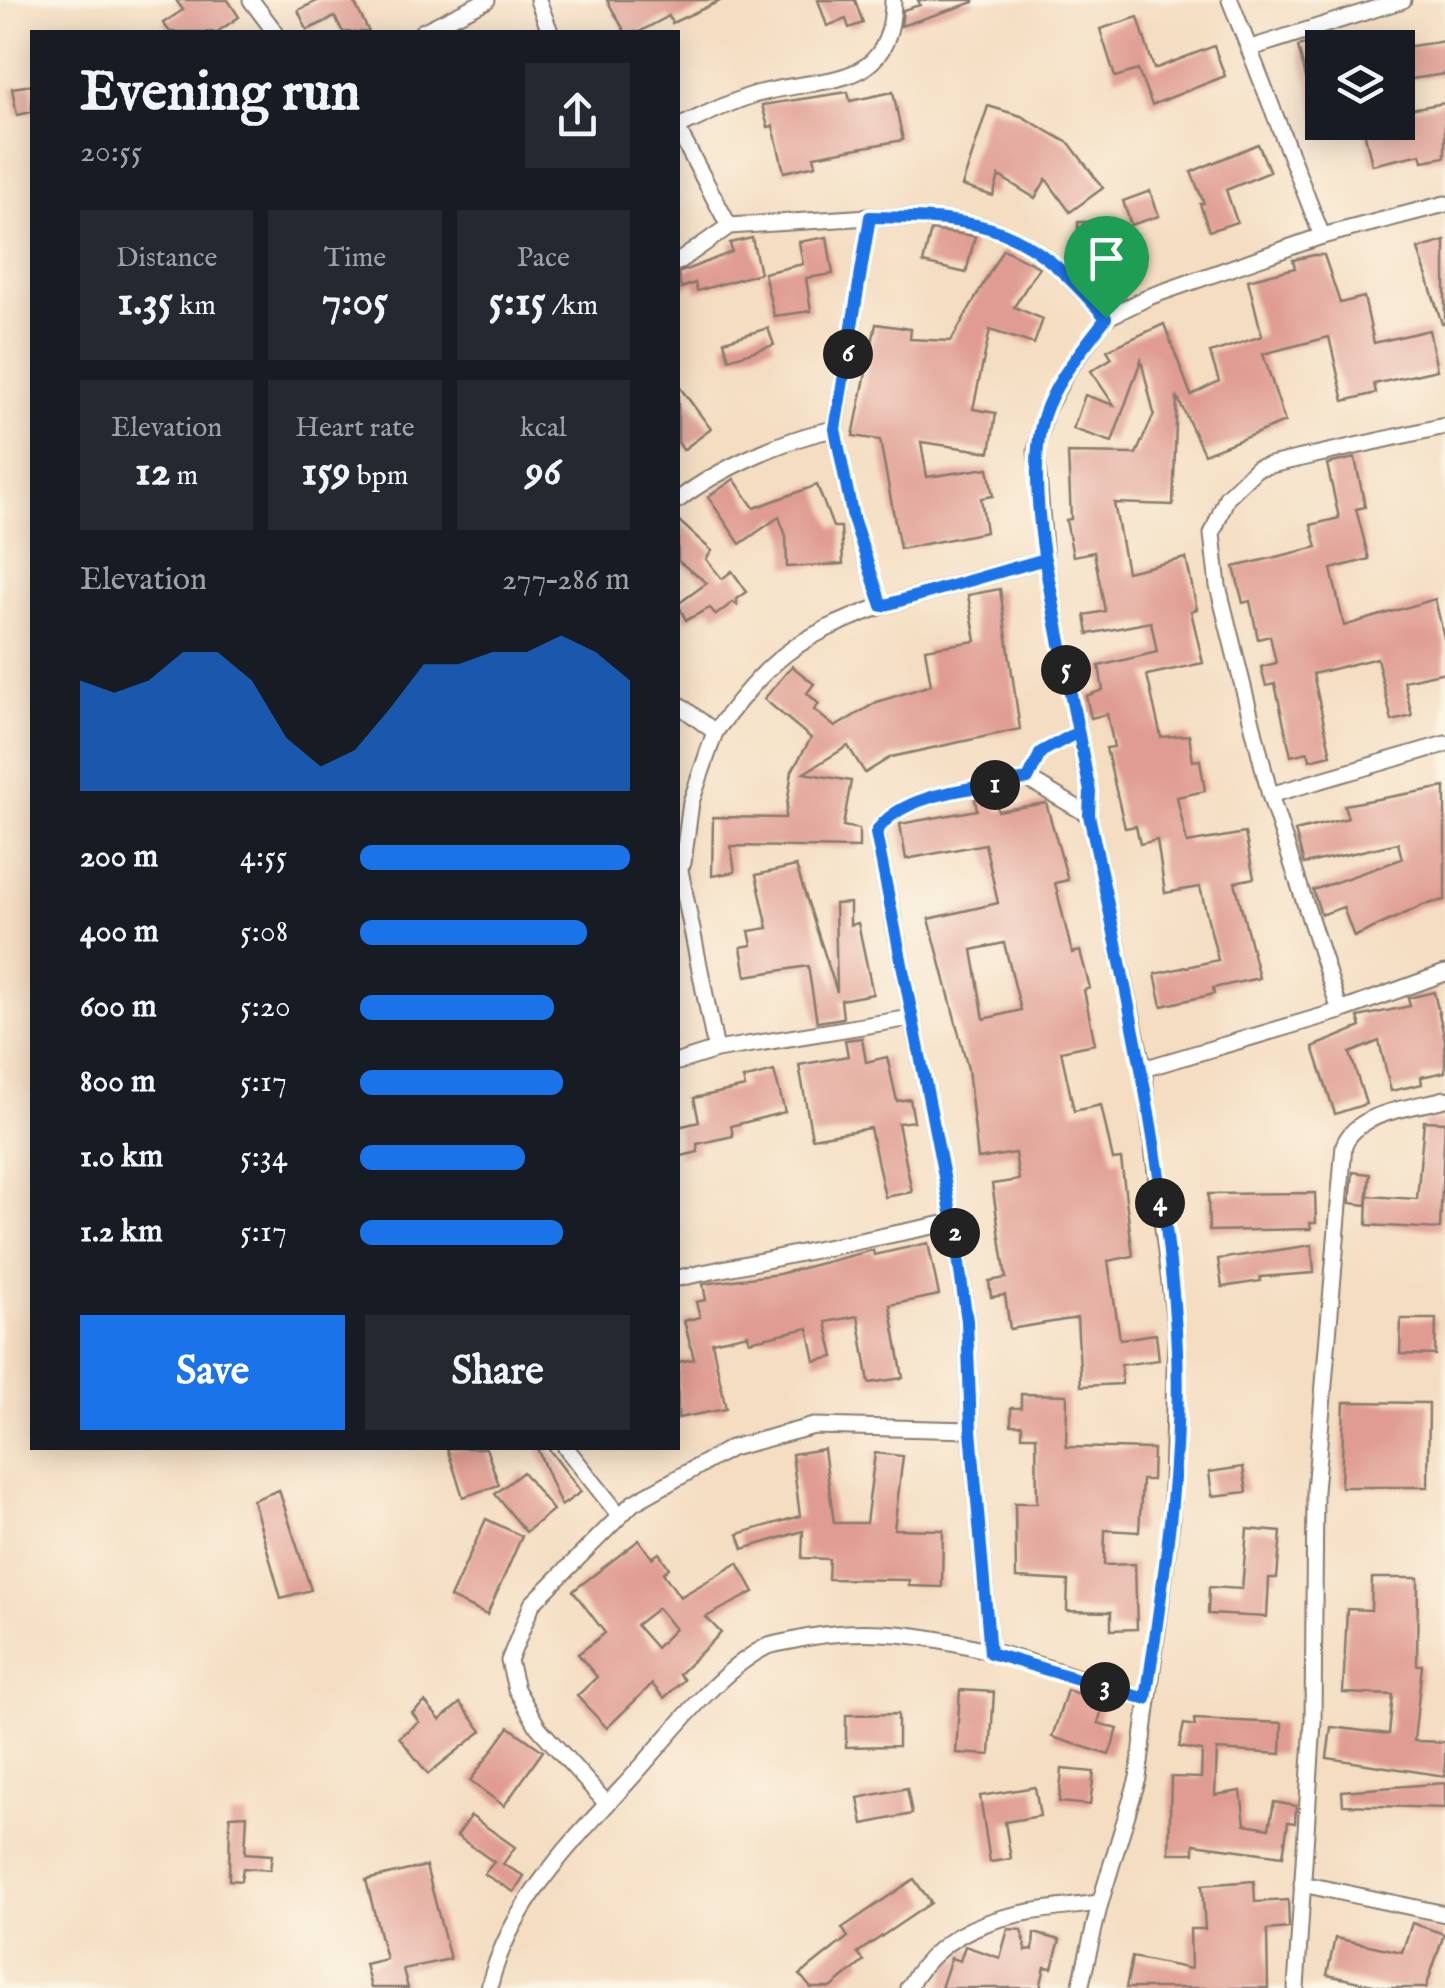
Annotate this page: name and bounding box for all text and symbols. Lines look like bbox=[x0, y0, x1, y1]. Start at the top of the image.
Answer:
map controls bbox=[1305, 30, 1415, 140]
button: layers bbox=[1305, 30, 1415, 140]
text: Evening run bbox=[80, 59, 360, 129]
button: share bbox=[525, 63, 630, 168]
text: 20:55 bbox=[80, 132, 142, 173]
pin bbox=[1064, 216, 1149, 319]
icon: arrive bbox=[1079, 231, 1134, 286]
text: Distance bbox=[116, 241, 217, 276]
text: Time bbox=[324, 241, 386, 276]
text: Pace bbox=[517, 241, 570, 276]
text: 1.35 bbox=[118, 276, 173, 329]
text: 7:05 bbox=[322, 276, 388, 329]
text: 5:15 bbox=[489, 276, 546, 329]
text: km bbox=[173, 289, 216, 324]
text: /km bbox=[546, 289, 598, 324]
pin: 6 bbox=[823, 329, 873, 379]
text: 6 bbox=[842, 336, 854, 371]
text: Elevation bbox=[111, 411, 222, 446]
text: Heart rate bbox=[295, 411, 415, 446]
text: kcal bbox=[520, 411, 567, 446]
text: 12 bbox=[135, 446, 170, 499]
text: 159 bbox=[301, 446, 351, 499]
text: 96 bbox=[525, 446, 561, 499]
text: m bbox=[170, 459, 198, 494]
text: bpm bbox=[351, 459, 409, 494]
text: Elevation bbox=[80, 560, 207, 601]
text: 277–286 m bbox=[502, 560, 630, 601]
pin: 5 bbox=[1041, 645, 1091, 695]
text: 5 bbox=[1061, 652, 1071, 687]
pin: 1 bbox=[970, 760, 1020, 810]
text: 1 bbox=[990, 767, 1000, 802]
text: 200 m bbox=[80, 837, 158, 878]
text: 4:55 bbox=[240, 837, 287, 878]
text: 400 m bbox=[80, 912, 159, 953]
text: 5:08 bbox=[240, 912, 288, 953]
text: 600 m bbox=[80, 987, 157, 1028]
text: 5:20 bbox=[240, 987, 291, 1028]
text: 800 m bbox=[80, 1062, 156, 1103]
text: 5:17 bbox=[240, 1062, 287, 1103]
text: 1.0 km bbox=[80, 1137, 163, 1178]
text: 5:34 bbox=[240, 1137, 288, 1178]
pin: 4 bbox=[1135, 1178, 1185, 1228]
text: 4 bbox=[1153, 1185, 1167, 1220]
pin: 2 bbox=[930, 1208, 980, 1258]
text: 1.2 km bbox=[80, 1212, 163, 1253]
text: 5:17 bbox=[240, 1212, 287, 1253]
text: 2 bbox=[948, 1215, 962, 1250]
button: Save bbox=[80, 1315, 345, 1430]
button: Share bbox=[365, 1315, 630, 1430]
pin: 3 bbox=[1080, 1662, 1130, 1712]
text: 3 bbox=[1100, 1669, 1110, 1704]

